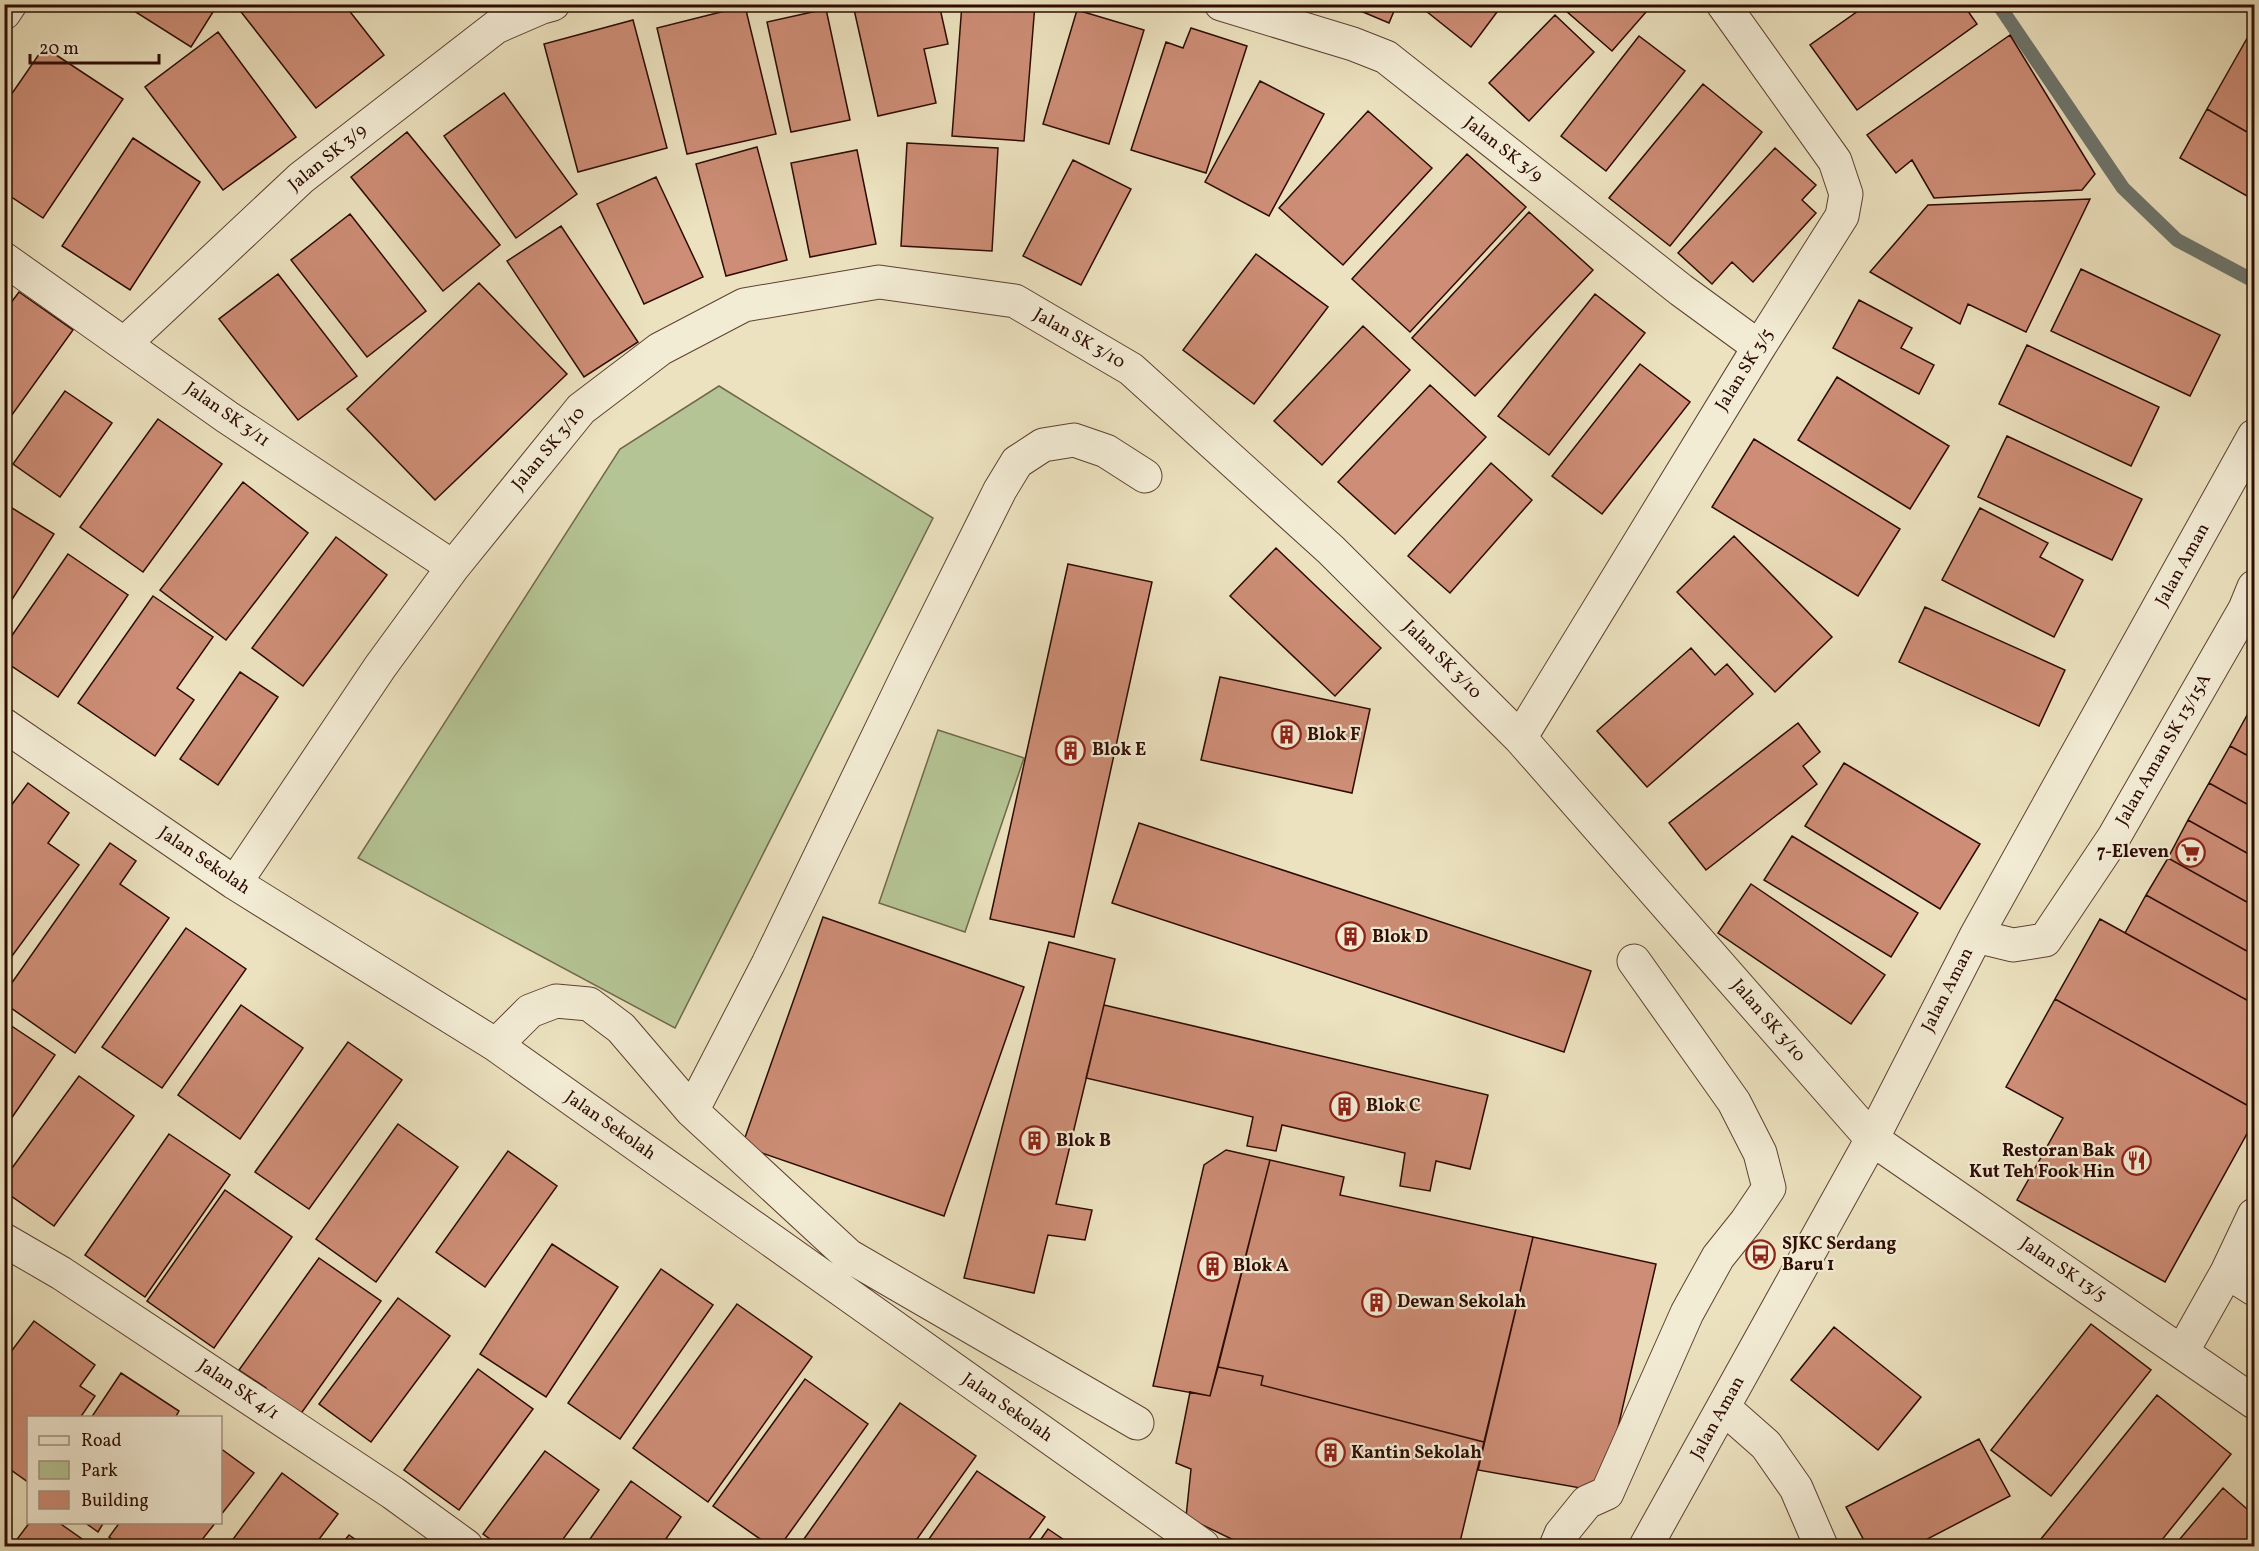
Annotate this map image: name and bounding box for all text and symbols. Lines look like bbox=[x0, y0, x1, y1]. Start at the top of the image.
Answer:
scale bar bbox=[30, 27, 159, 65]
text: 20 m bbox=[39, 37, 79, 62]
street label: Jalan SK 3/9 bbox=[1458, 111, 1548, 189]
street label: Jalan SK 3/9 bbox=[283, 119, 373, 197]
street label: Jalan SK 3/10 bbox=[1028, 303, 1130, 376]
street label: Jalan SK 3/5 bbox=[1710, 324, 1780, 416]
street label: Jalan SK 3/11 bbox=[179, 376, 275, 454]
street label: Jalan SK 3/10 bbox=[507, 402, 592, 496]
street label: Jalan Aman bbox=[2150, 519, 2216, 611]
street label: Jalan SK 3/10 bbox=[1397, 615, 1487, 705]
street label: Jalan Aman SK 13/15A bbox=[2110, 669, 2218, 831]
building icon: Blok F bbox=[1270, 719, 1302, 751]
place label: Blok F bbox=[1307, 723, 1361, 748]
building icon: Blok E bbox=[1055, 734, 1087, 766]
place label: Blok E bbox=[1092, 738, 1146, 763]
street label: Jalan Sekolah bbox=[153, 821, 255, 901]
supermarket icon: 7-Eleven bbox=[2174, 836, 2206, 868]
place label: 7-Eleven bbox=[2097, 840, 2169, 865]
building icon: Blok D bbox=[1335, 921, 1367, 953]
place label: Blok D bbox=[1372, 925, 1428, 950]
street label: Jalan Aman bbox=[1916, 943, 1980, 1037]
street label: Jalan SK 3/10 bbox=[1725, 974, 1811, 1068]
street label: Jalan Sekolah bbox=[559, 1085, 661, 1167]
building icon: Blok C bbox=[1329, 1090, 1361, 1122]
place label: Blok C bbox=[1366, 1094, 1420, 1119]
building icon: Blok B bbox=[1019, 1125, 1051, 1157]
place label: Blok B bbox=[1056, 1129, 1111, 1154]
place label: Restoran Bak Kut Teh Fook Hin bbox=[1969, 1139, 2115, 1185]
restaurant icon: Restoran Bak Kut Teh Fook Hin bbox=[2120, 1145, 2152, 1177]
place label: SJKC Serdang Baru 1 bbox=[1782, 1232, 1897, 1278]
street label: Jalan SK 13/5 bbox=[2015, 1232, 2111, 1308]
bus stop icon: SJKC Serdang Baru 1 bbox=[1745, 1238, 1777, 1270]
building icon: Blok A bbox=[1196, 1250, 1228, 1282]
place label: Blok A bbox=[1233, 1254, 1289, 1279]
building icon: Dewan Sekolah bbox=[1360, 1286, 1392, 1318]
place label: Dewan Sekolah bbox=[1397, 1290, 1527, 1315]
street label: Jalan SK 4/1 bbox=[192, 1354, 284, 1426]
street label: Jalan Sekolah bbox=[956, 1367, 1058, 1449]
street label: Jalan Aman bbox=[1685, 1372, 1751, 1464]
legend bbox=[27, 1416, 222, 1524]
text: Road bbox=[81, 1429, 122, 1454]
building icon: Kantin Sekolah bbox=[1314, 1437, 1346, 1469]
place label: Kantin Sekolah bbox=[1351, 1441, 1482, 1466]
text: Park bbox=[81, 1459, 118, 1484]
text: Building bbox=[81, 1489, 149, 1514]

